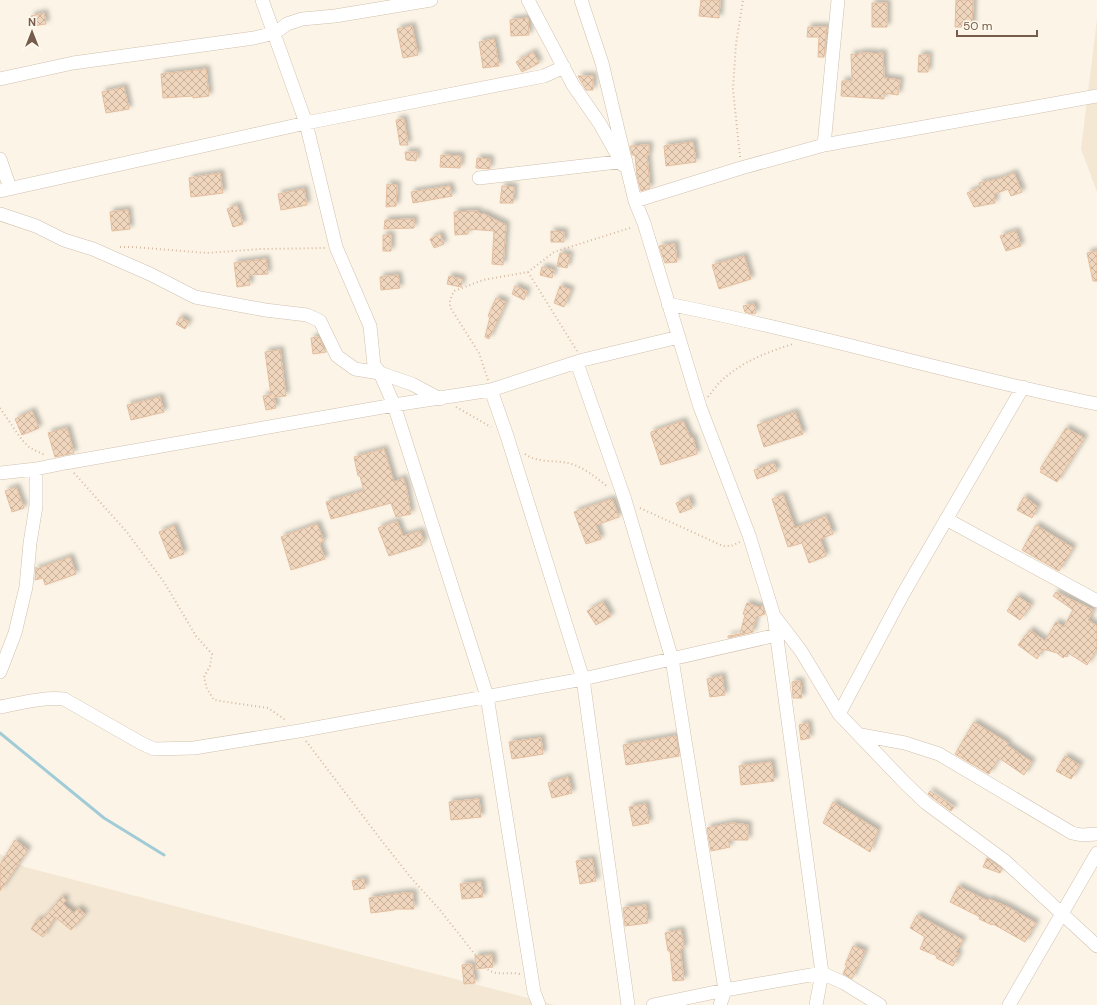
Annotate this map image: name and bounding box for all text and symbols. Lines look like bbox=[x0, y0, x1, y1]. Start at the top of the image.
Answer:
north arrow bbox=[12, 12, 52, 52]
scale bar bbox=[957, 12, 1037, 38]
text: N bbox=[28, 15, 36, 29]
text: 50 m bbox=[963, 18, 992, 34]

